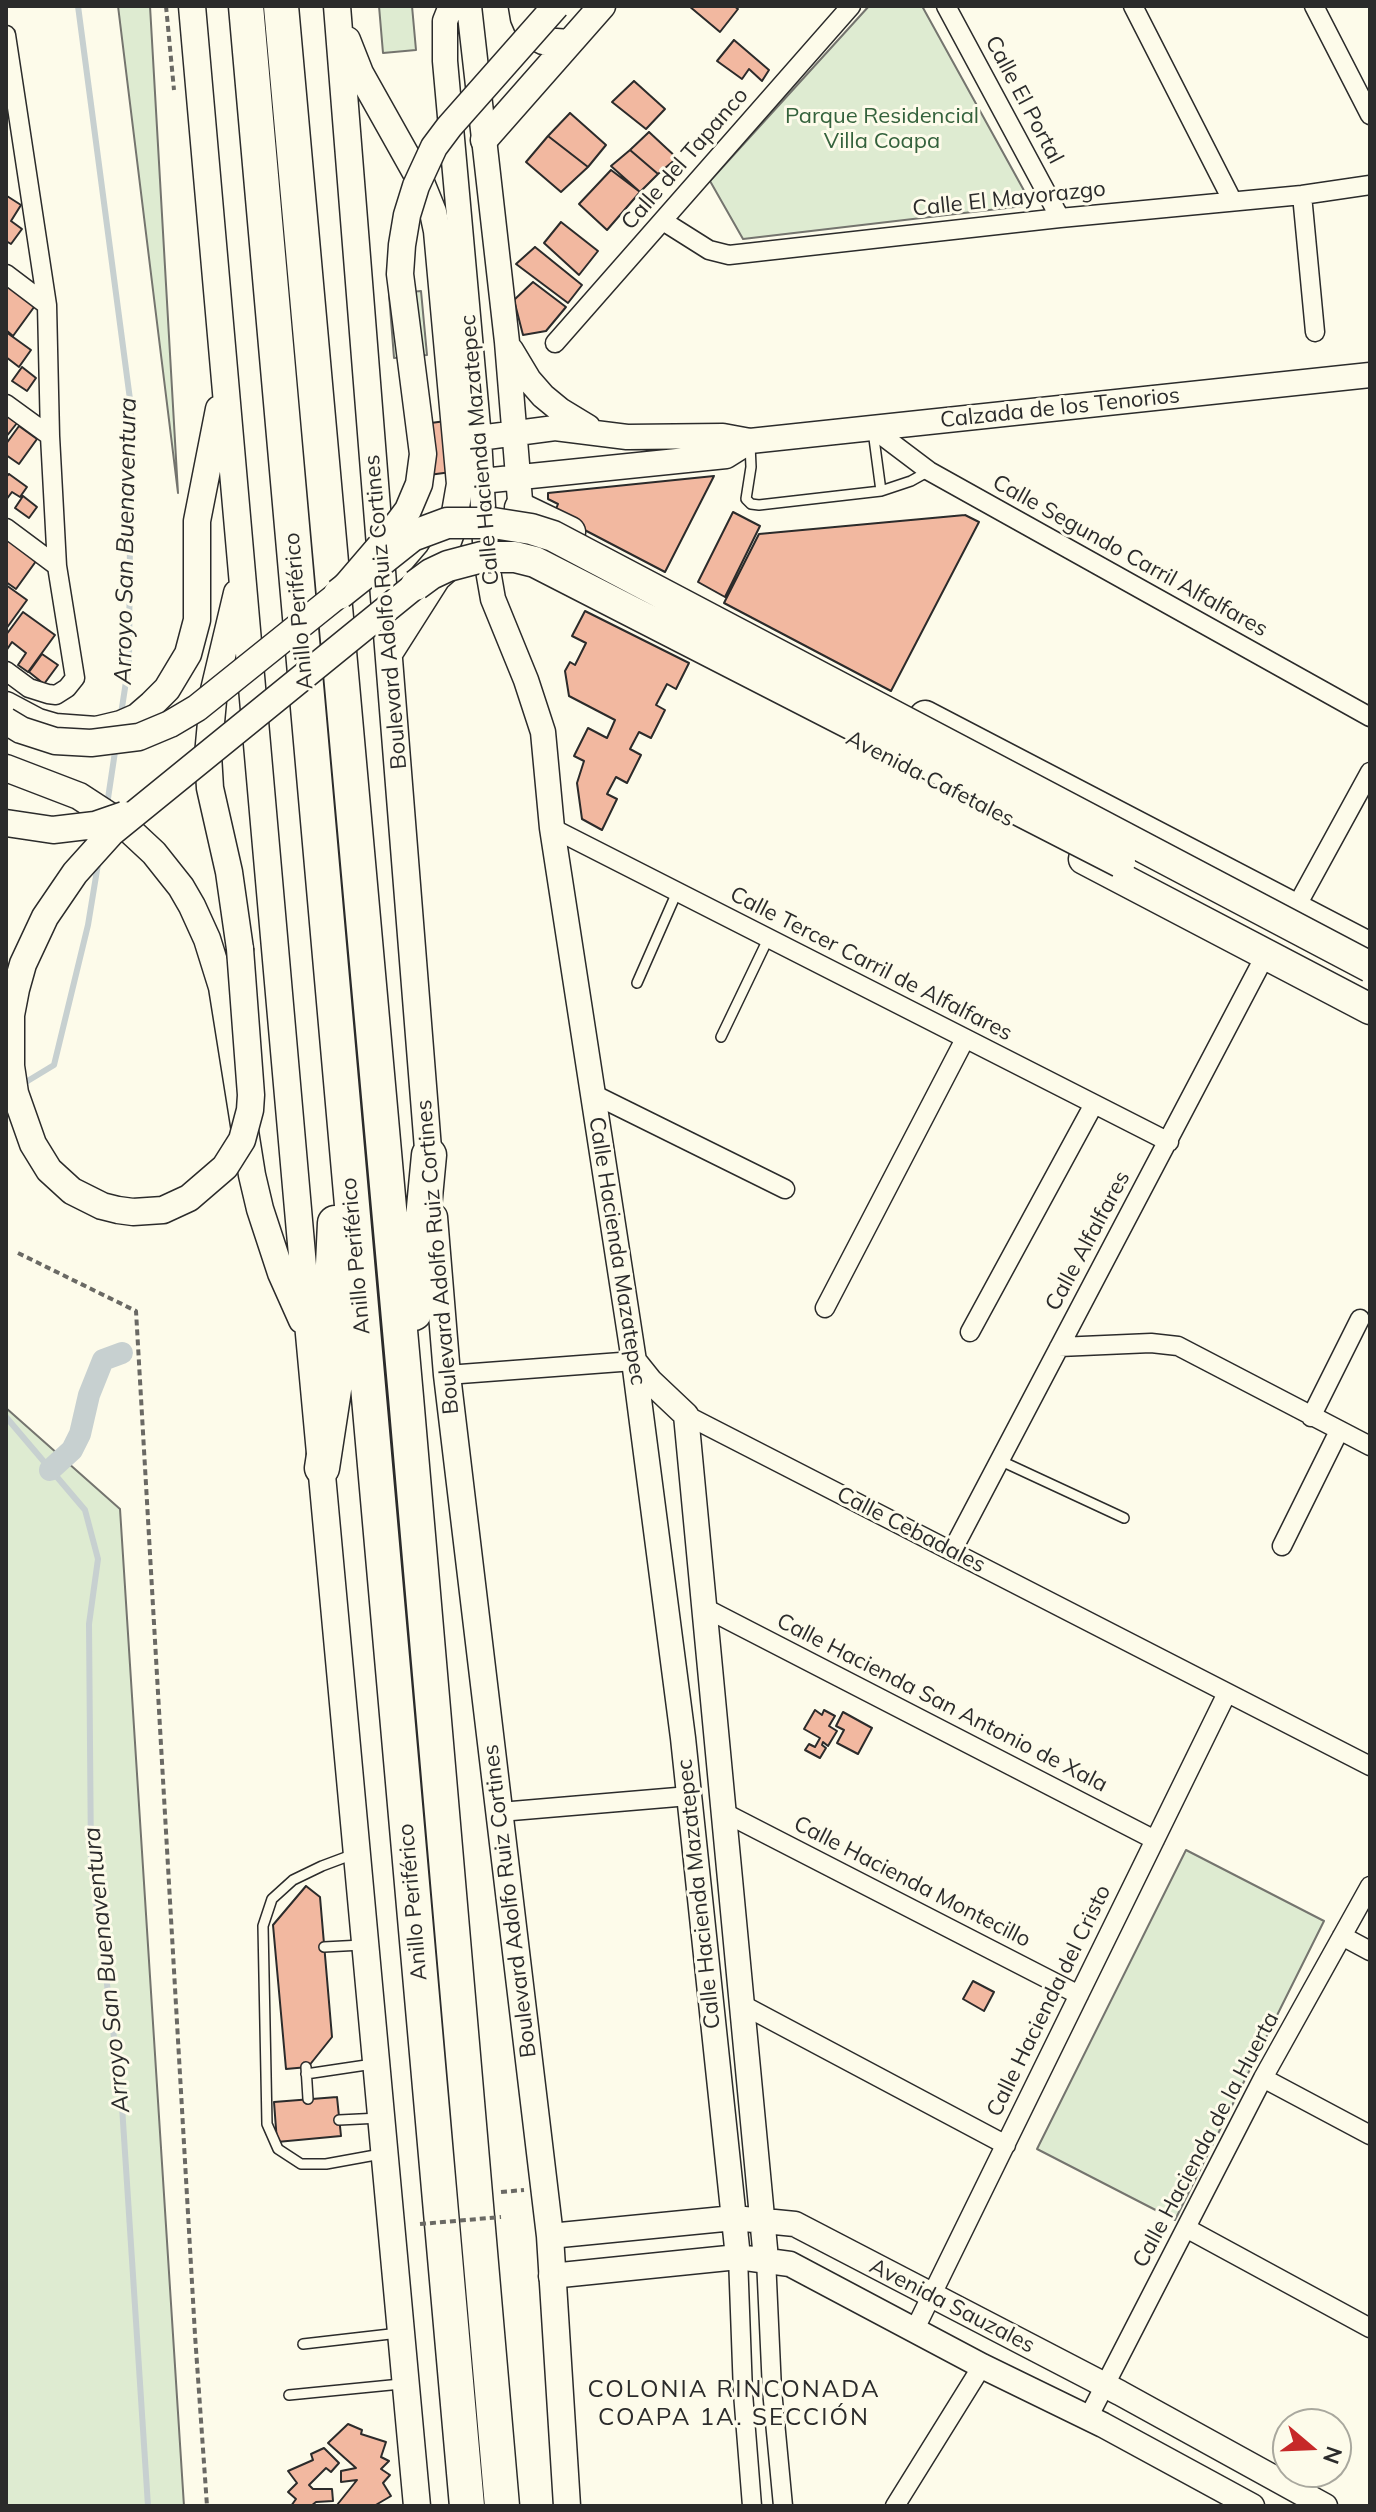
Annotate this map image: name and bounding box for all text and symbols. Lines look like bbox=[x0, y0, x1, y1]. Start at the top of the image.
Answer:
street label: Calle El Portal bbox=[979, 32, 1069, 168]
street label: Calle del Tapanco bbox=[616, 83, 754, 235]
park label: Parque Residencial Villa Coapa bbox=[785, 103, 979, 154]
street label: Calle El Mayorazgo bbox=[911, 176, 1107, 222]
street label: Calle Hacienda Mazatepec bbox=[455, 314, 505, 586]
street label: Calzada de los Tenorios bbox=[939, 382, 1181, 434]
water label: Arroyo San Buenaventura bbox=[109, 397, 143, 685]
street label: Boulevard Adolfo Ruiz Cortines bbox=[359, 454, 413, 770]
street label: Calle Segundo Carril Alfalfares bbox=[988, 469, 1272, 643]
street label: Anillo Periférico bbox=[279, 531, 319, 691]
street label: Avenida Cafetales bbox=[841, 725, 1019, 833]
street label: Calle Tercer Carril de Alfalfares bbox=[725, 881, 1017, 1047]
street label: Boulevard Adolfo Ruiz Cortines bbox=[411, 1099, 465, 1415]
street label: Calle Hacienda Mazatepec bbox=[583, 1115, 651, 1387]
street label: Calle Alfalfares bbox=[1040, 1167, 1136, 1315]
street label: Anillo Periférico bbox=[336, 1176, 376, 1336]
street label: Calle Cebadales bbox=[832, 1481, 990, 1579]
street label: Calle Hacienda San Antonio de Xala bbox=[772, 1608, 1112, 1798]
street label: Boulevard Adolfo Ruiz Cortines bbox=[478, 1743, 542, 2059]
street label: Calle Hacienda Mazatepec bbox=[672, 1758, 726, 2030]
street label: Calle Hacienda Montecillo bbox=[789, 1811, 1035, 1953]
street label: Anillo Periférico bbox=[393, 1822, 433, 1982]
water label: Arroyo San Buenaventura bbox=[78, 1826, 136, 2114]
street label: Calle Hacienda del Cristo bbox=[981, 1881, 1117, 2121]
street label: Calle Hacienda de la Huerta bbox=[1127, 2008, 1285, 2272]
street label: Avenida Sauzales bbox=[865, 2253, 1039, 2359]
district label: COLONIA RINCONADA COAPA 1A. SECCIÓN bbox=[587, 2376, 881, 2432]
north arrow bbox=[1272, 2408, 1352, 2488]
text: N bbox=[1317, 2443, 1349, 2468]

